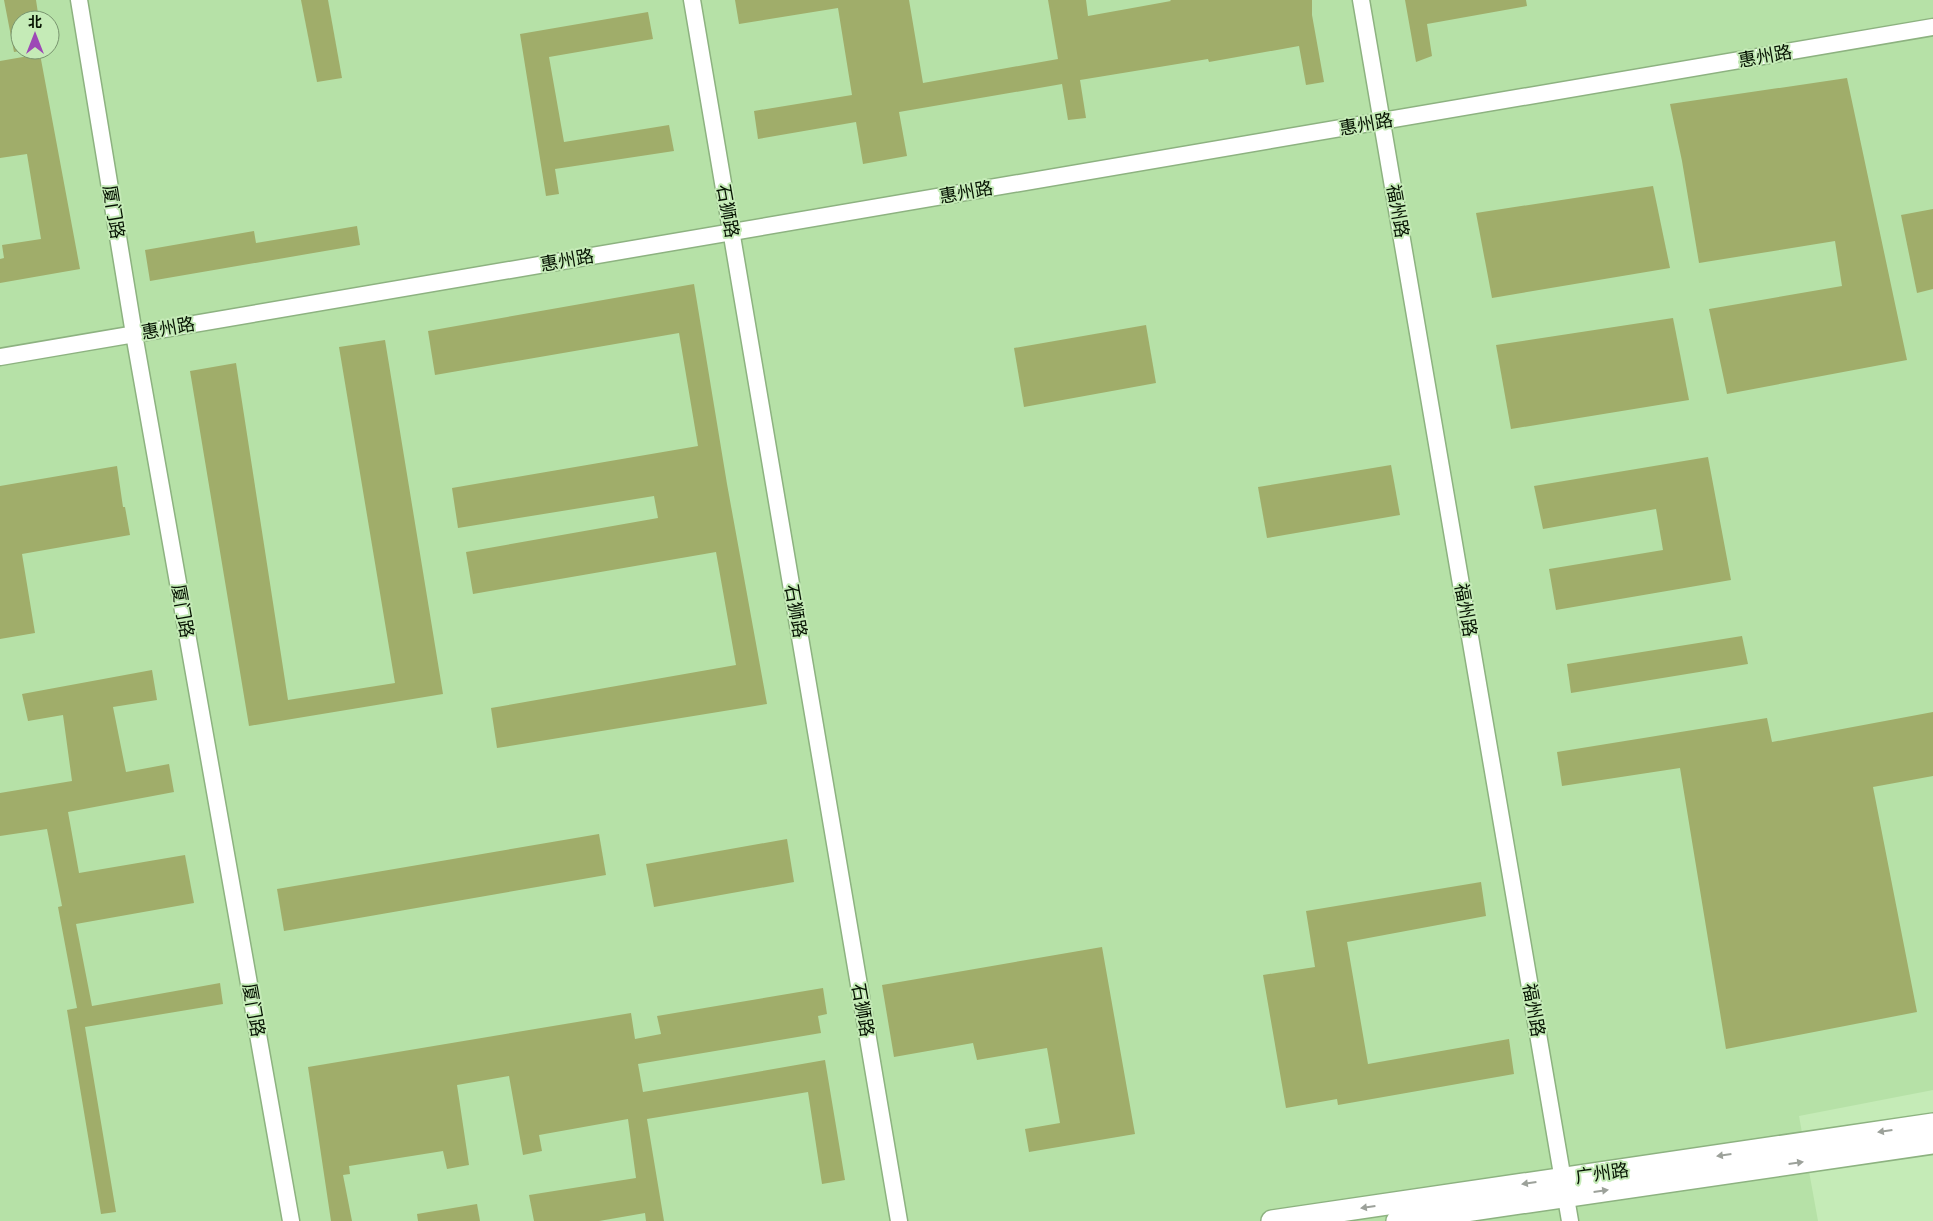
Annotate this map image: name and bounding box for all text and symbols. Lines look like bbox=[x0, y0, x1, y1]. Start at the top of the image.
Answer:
north arrow bbox=[10, 10, 60, 60]
text: 北 bbox=[28, 13, 42, 31]
street label: 惠州路 bbox=[1736, 40, 1794, 72]
street label: 惠州路 bbox=[1337, 108, 1395, 140]
street label: 惠州路 bbox=[937, 176, 995, 208]
street label: 石狮路 bbox=[712, 182, 744, 240]
street label: 福州路 bbox=[1382, 182, 1414, 240]
street label: 厦门路 bbox=[98, 184, 130, 240]
street label: 惠州路 bbox=[538, 244, 596, 276]
street label: 惠州路 bbox=[139, 312, 197, 344]
street label: 福州路 bbox=[1450, 581, 1482, 639]
street label: 厦门路 bbox=[167, 582, 199, 640]
street label: 石狮路 bbox=[780, 582, 812, 640]
street label: 厦门路 bbox=[238, 981, 270, 1039]
street label: 石狮路 bbox=[847, 981, 879, 1039]
street label: 福州路 bbox=[1518, 981, 1550, 1039]
one-way arrow bbox=[1876, 1127, 1892, 1135]
one-way arrow bbox=[1716, 1151, 1732, 1159]
street label: 广州路 bbox=[1574, 1158, 1630, 1188]
one-way arrow bbox=[1788, 1158, 1804, 1166]
one-way arrow bbox=[1520, 1180, 1536, 1188]
one-way arrow bbox=[1593, 1187, 1609, 1195]
one-way arrow bbox=[1359, 1203, 1375, 1211]

